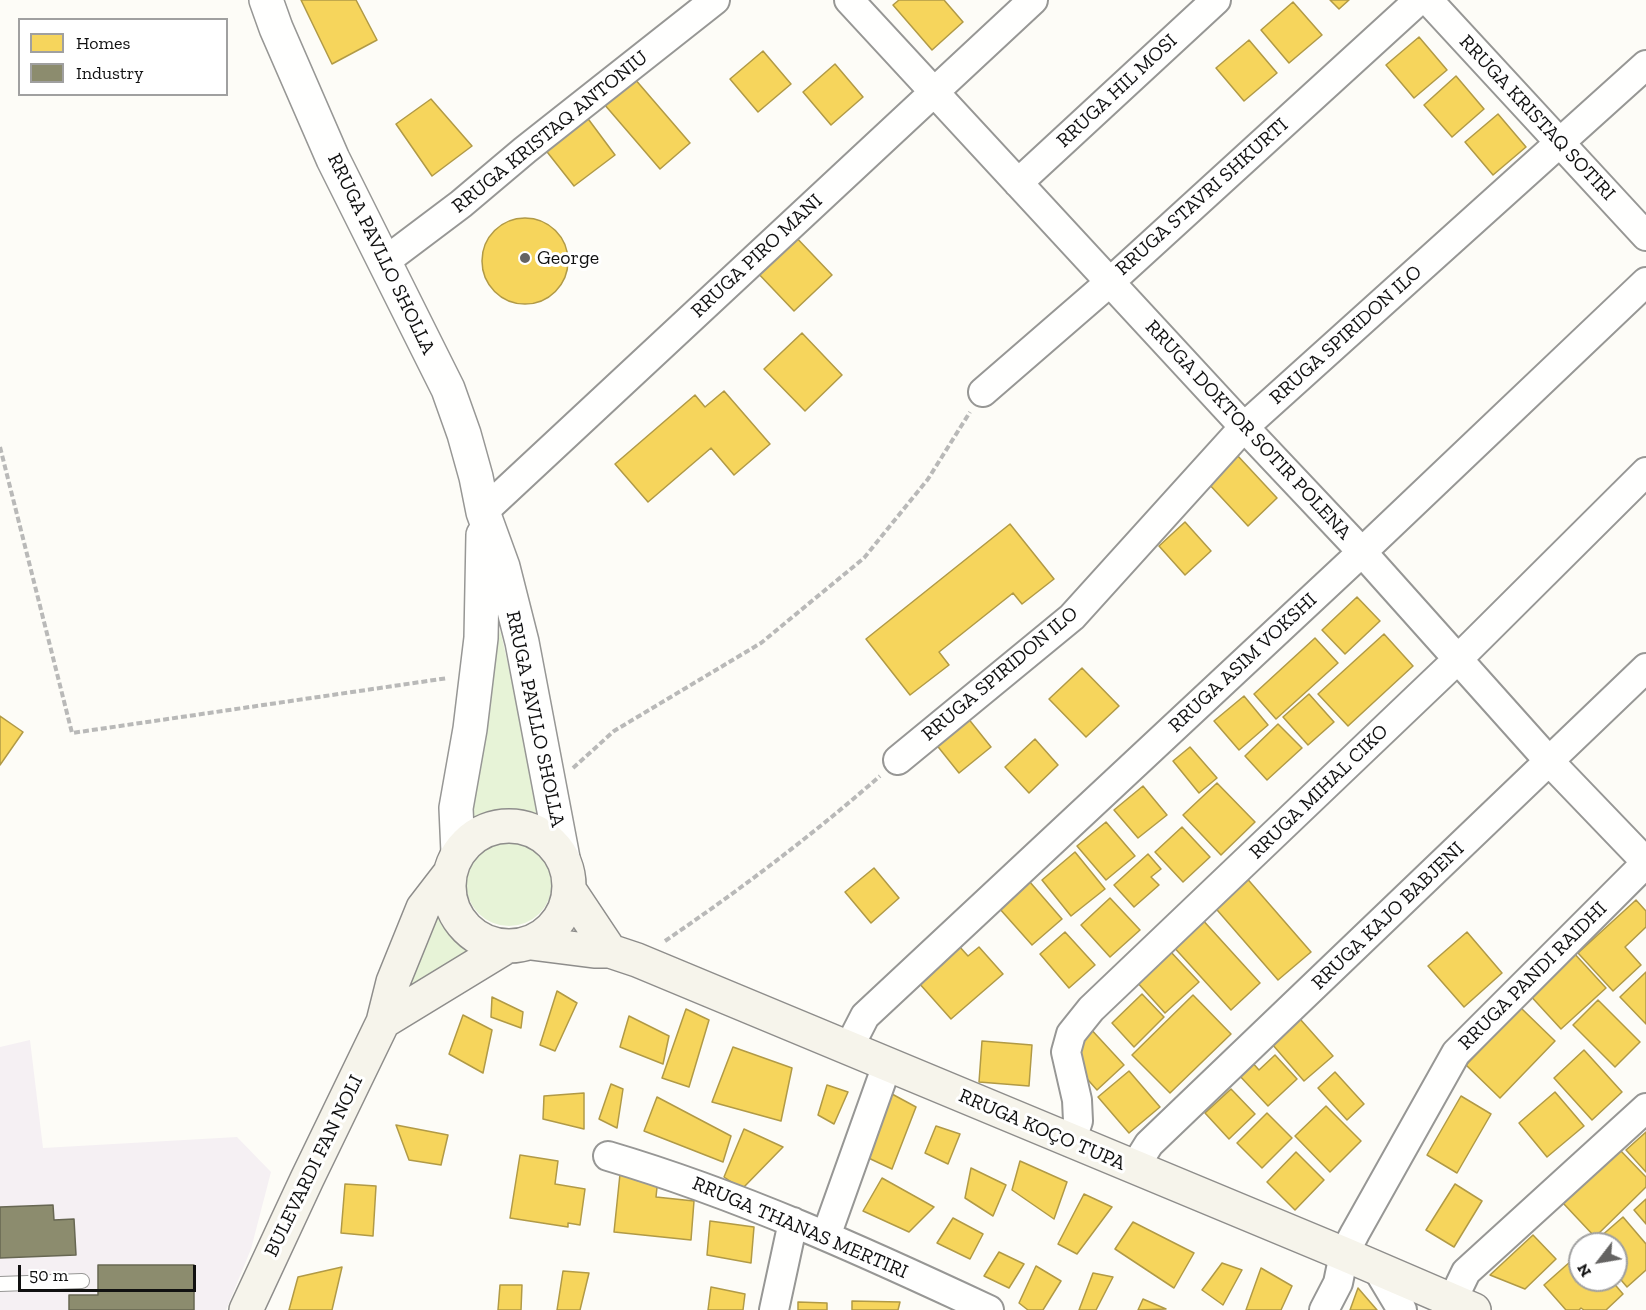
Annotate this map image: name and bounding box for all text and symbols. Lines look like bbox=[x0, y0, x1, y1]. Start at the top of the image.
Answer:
legend bbox=[18, 18, 228, 96]
street label: RRUGA HIL MOSI bbox=[1052, 29, 1182, 153]
street label: RRUGA KRISTAQ SOTIRI bbox=[1454, 30, 1620, 206]
text: Homes bbox=[76, 32, 130, 54]
street label: RRUGA KRISTAQ ANTONIU bbox=[447, 46, 653, 218]
text: Industry bbox=[76, 62, 143, 84]
street label: RRUGA STAVRI SHKURTI bbox=[1111, 113, 1293, 281]
street label: RRUGA PAVLLO SHOLLA bbox=[322, 150, 440, 358]
street label: RRUGA PIRO MANI bbox=[686, 189, 828, 323]
place label: George bbox=[537, 246, 599, 270]
marker: George bbox=[518, 251, 532, 265]
street label: RRUGA SPIRIDON ILO bbox=[1265, 260, 1427, 410]
street label: RRUGA DOKTOR SOTIR POLENA bbox=[1140, 315, 1356, 545]
street label: RRUGA ASIM VOKSHI bbox=[1164, 588, 1322, 738]
street label: RRUGA SPIRIDON ILO bbox=[917, 602, 1083, 746]
street label: RRUGA PAVLLO SHOLLA bbox=[500, 609, 570, 829]
street label: RRUGA MIHAL CIKO bbox=[1245, 720, 1393, 864]
street label: RRUGA KAJO BABJENI bbox=[1307, 837, 1469, 995]
street label: RRUGA PANDI RAIDHI bbox=[1454, 897, 1612, 1055]
street label: BULEVARDI FAN NOLI bbox=[260, 1071, 368, 1261]
street label: RRUGA KOÇO TUPA bbox=[955, 1084, 1129, 1176]
street label: RRUGA THANAS MERTIRI bbox=[689, 1172, 911, 1284]
north arrow bbox=[1568, 1232, 1628, 1292]
scale bar bbox=[21, 1253, 200, 1291]
text: N bbox=[1573, 1260, 1595, 1281]
text: 50 m bbox=[29, 1264, 68, 1286]

